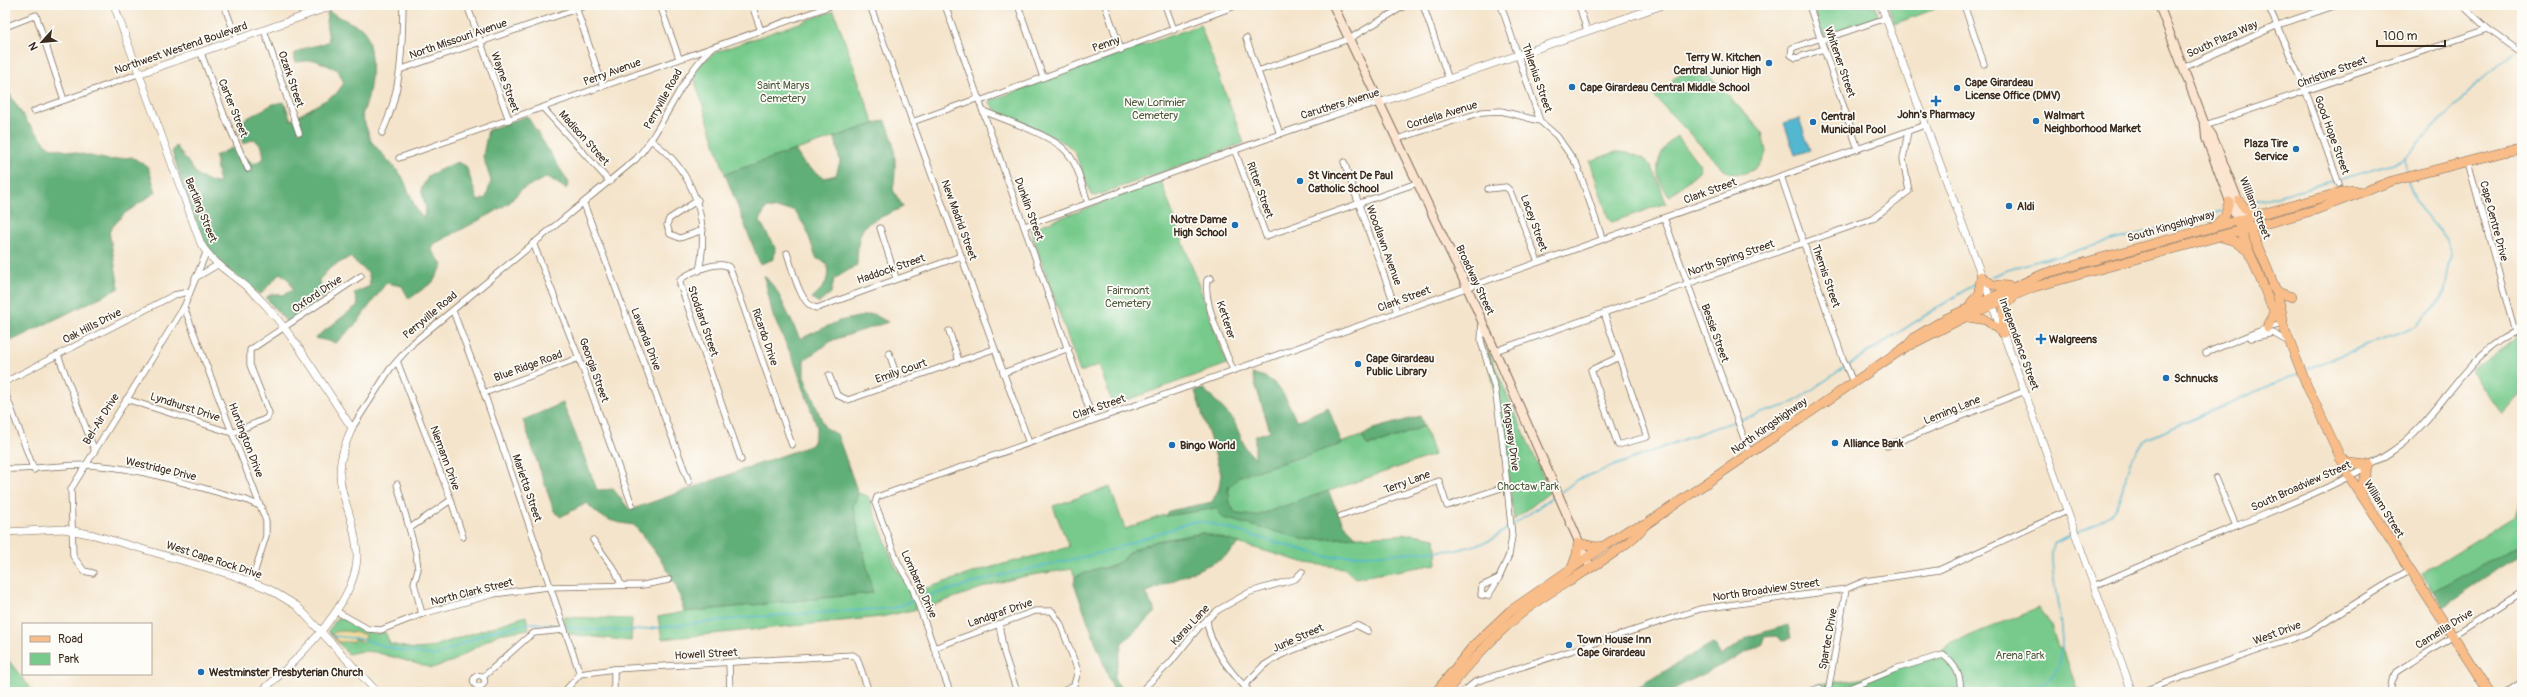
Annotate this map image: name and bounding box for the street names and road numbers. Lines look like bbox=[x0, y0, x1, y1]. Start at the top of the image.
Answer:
street label: North Missouri Avenue bbox=[407, 16, 509, 62]
street label: South Plaza Way bbox=[2185, 17, 2260, 60]
street label: Northwest Westend Boulevard bbox=[113, 19, 249, 77]
street label: Whitener Street bbox=[1822, 25, 1858, 100]
street label: Penny bbox=[1091, 33, 1122, 55]
street label: Thilenius Street bbox=[1519, 42, 1555, 115]
street label: Ozark Street bbox=[275, 49, 307, 109]
street label: Wayne Street bbox=[488, 50, 522, 114]
street label: Christine Street bbox=[2296, 53, 2369, 91]
street label: Perry Avenue bbox=[581, 55, 643, 88]
street label: Perryville Road bbox=[641, 67, 685, 131]
street label: Carter Street bbox=[215, 77, 251, 140]
street label: Caruthers Avenue bbox=[1299, 86, 1381, 122]
street label: Good Hope Street bbox=[2312, 94, 2352, 177]
street label: Cordelia Avenue bbox=[1405, 98, 1479, 132]
street label: Madison Street bbox=[556, 108, 612, 169]
street label: Ritter Street bbox=[1244, 160, 1276, 220]
street label: Clark Street bbox=[1682, 175, 1739, 207]
street label: William Street bbox=[2237, 175, 2274, 241]
street label: Bertling Street bbox=[182, 176, 220, 245]
street label: Dunklin Street bbox=[1012, 176, 1047, 243]
street label: New Madrid Street bbox=[938, 178, 980, 262]
street label: Cape Centre Drive bbox=[2477, 179, 2511, 263]
street label: Lacey Street bbox=[1518, 193, 1550, 254]
street label: Woodlawn Avenue bbox=[1363, 203, 1405, 287]
street label: South Kingshighway bbox=[2126, 207, 2216, 245]
street label: North Spring Street bbox=[1686, 237, 1776, 279]
street label: Broadway Street bbox=[1453, 243, 1497, 318]
street label: Themis Street bbox=[1809, 243, 1843, 310]
street label: Haddock Street bbox=[855, 251, 927, 287]
street label: Oxford Drive bbox=[290, 272, 345, 315]
street label: Clark Street bbox=[1376, 283, 1433, 315]
street label: Stoddard Street bbox=[685, 284, 721, 359]
street label: Perryville Road bbox=[400, 289, 460, 341]
street label: Independence Street bbox=[1996, 296, 2042, 392]
street label: Ketterer bbox=[1214, 299, 1238, 341]
street label: Bessie Street bbox=[1698, 302, 1732, 364]
street label: Oak Hills Drive bbox=[61, 305, 124, 346]
street label: Lawanda Drive bbox=[628, 306, 664, 373]
street label: Ricardo Drive bbox=[749, 307, 781, 368]
street label: Georgia Street bbox=[576, 336, 612, 404]
street label: Blue Ridge Road bbox=[492, 348, 564, 384]
street label: Emily Court bbox=[873, 356, 929, 386]
street label: Lyndhurst Drive bbox=[149, 390, 222, 425]
street label: Bel-Air Drive bbox=[80, 391, 122, 447]
street label: Clark Street bbox=[1071, 392, 1128, 422]
street label: Leming Lane bbox=[1922, 393, 1983, 427]
street label: North Kingshighway bbox=[1729, 395, 1810, 457]
street label: Huntington Drive bbox=[226, 401, 266, 480]
street label: Kingsway Drive bbox=[1500, 402, 1522, 472]
street label: Niemann Drive bbox=[427, 424, 463, 493]
street label: Marietta Street bbox=[509, 453, 545, 524]
street label: Westridge Drive bbox=[124, 455, 198, 484]
street label: South Broadview Street bbox=[2249, 458, 2354, 514]
street label: Terry Lane bbox=[1382, 467, 1433, 496]
street label: William Street bbox=[2361, 478, 2407, 541]
street label: West Cape Rock Drive bbox=[165, 538, 264, 582]
street label: Lombardo Drive bbox=[898, 548, 940, 620]
street label: North Clark Street bbox=[429, 575, 515, 609]
street label: North Broadview Street bbox=[1712, 576, 1821, 604]
street label: Landgraf Drive bbox=[966, 596, 1035, 630]
street label: Karau Lane bbox=[1168, 601, 1213, 648]
street label: Camellia Drive bbox=[2413, 606, 2476, 652]
street label: Spartec Drive bbox=[1816, 607, 1840, 671]
street label: West Drive bbox=[2251, 618, 2303, 648]
street label: Jurie Street bbox=[1271, 621, 1326, 655]
street label: Howell Street bbox=[674, 646, 738, 662]

